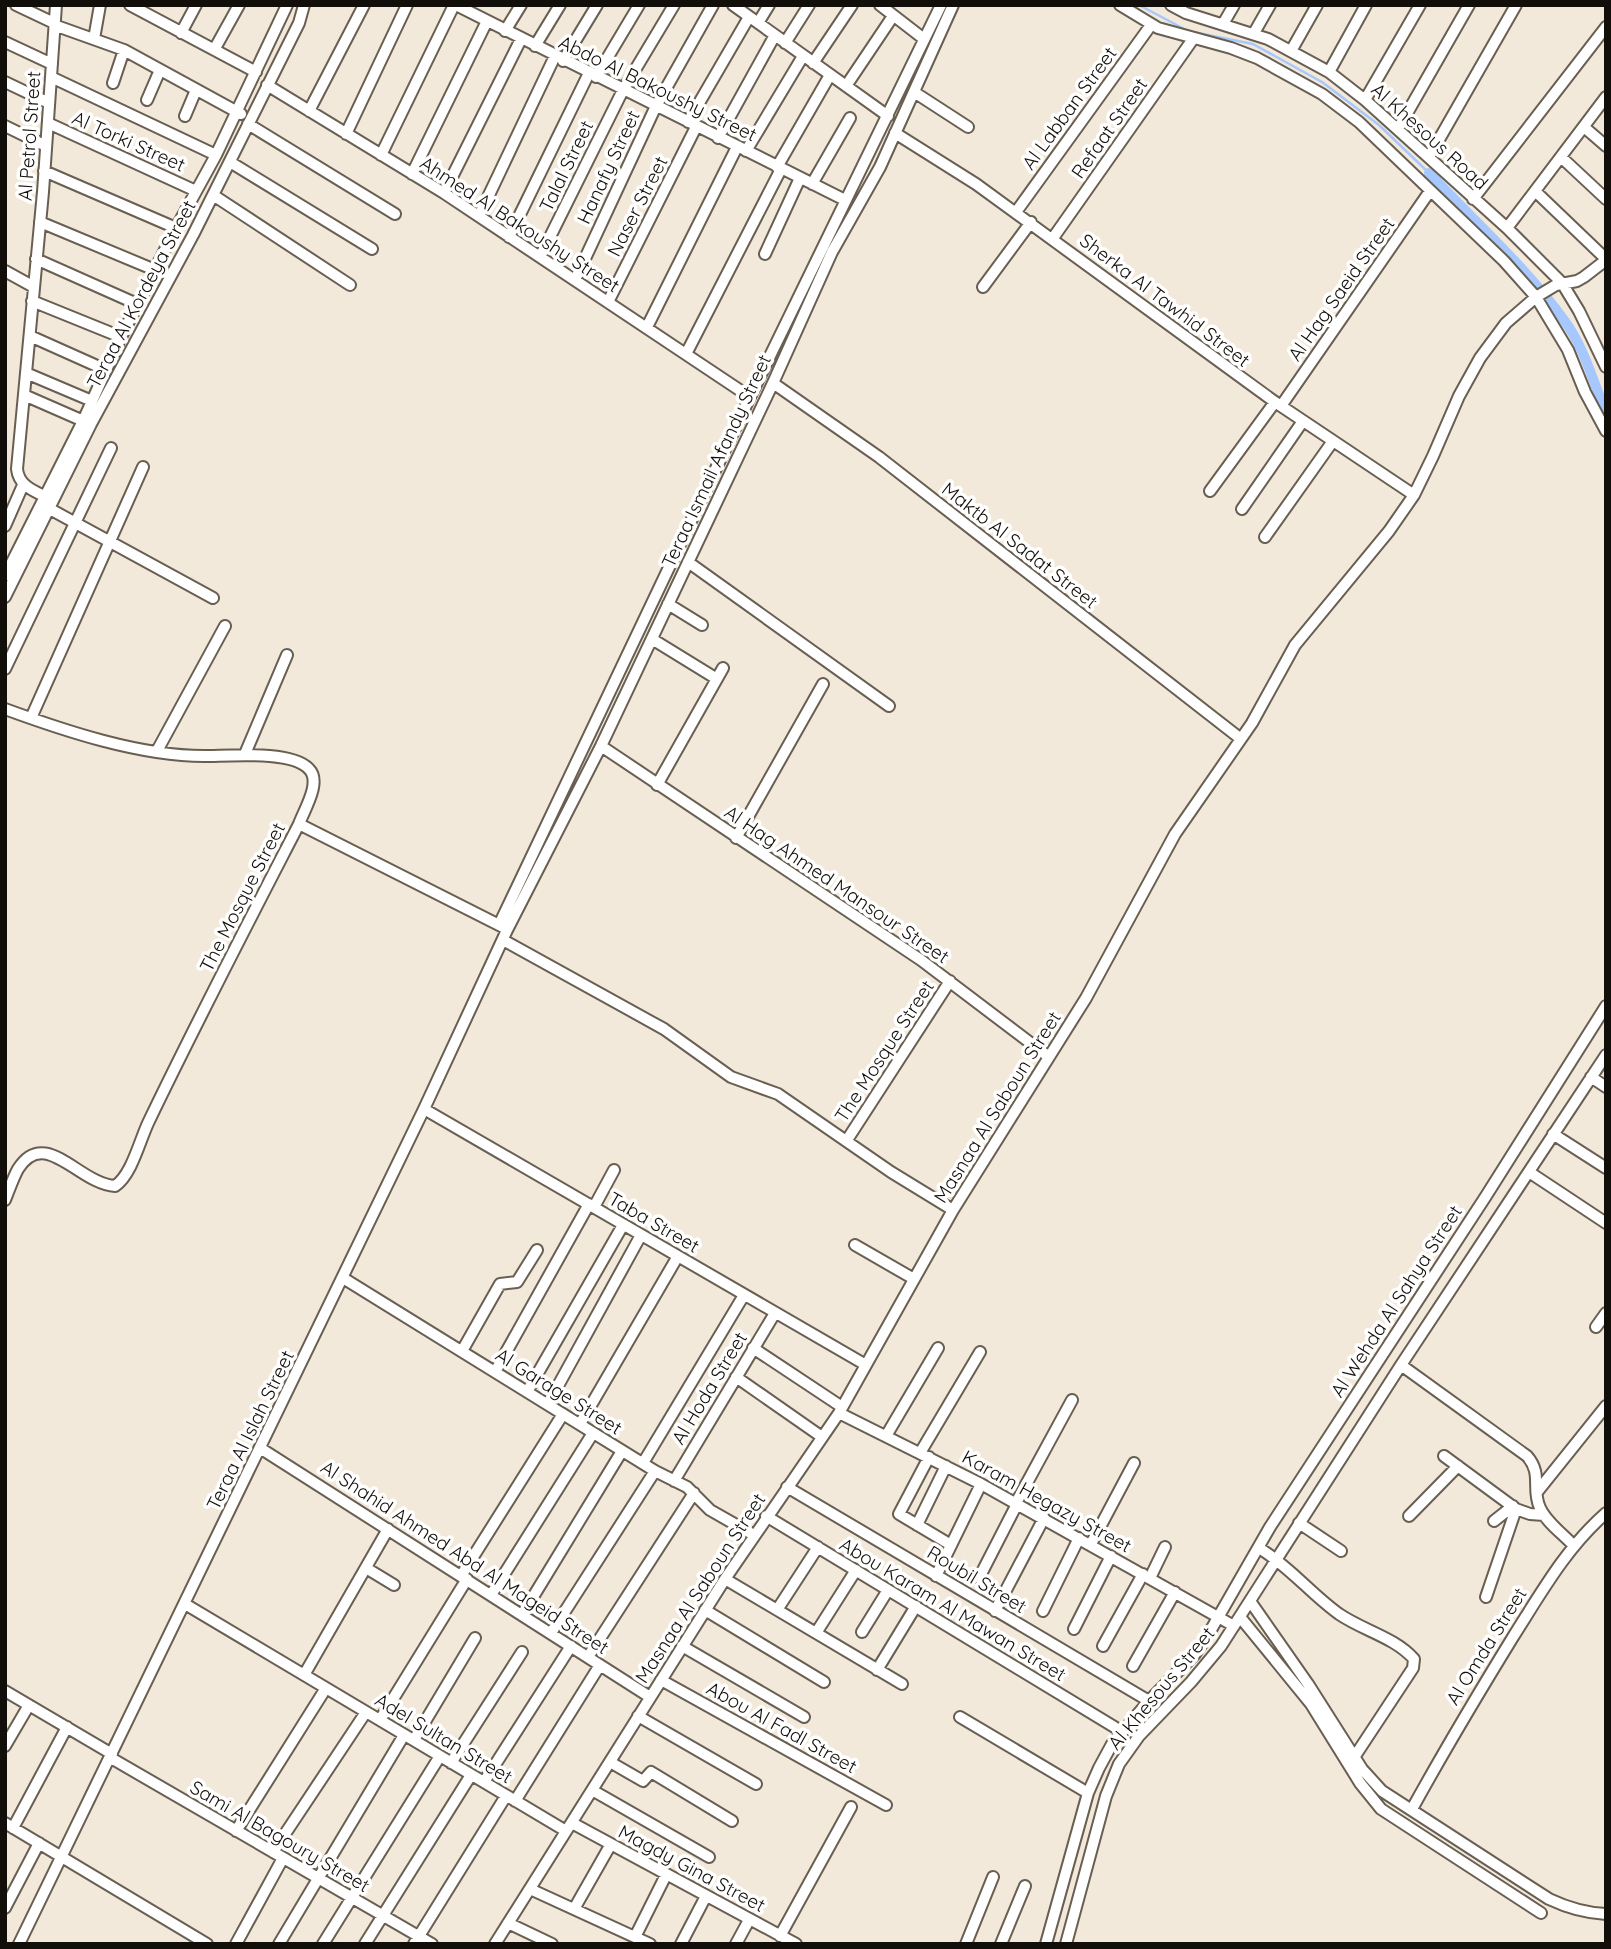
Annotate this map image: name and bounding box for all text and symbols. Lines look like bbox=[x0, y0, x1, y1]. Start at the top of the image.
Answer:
street label: Abdo Al Bakoushy Street bbox=[555, 30, 761, 146]
street label: Al Labban Street bbox=[1016, 42, 1122, 174]
street label: Al Petrol Street bbox=[12, 70, 46, 202]
street label: Refaat Street bbox=[1066, 73, 1152, 183]
street label: Al Khesous Road bbox=[1367, 77, 1493, 195]
street label: Al Torki Street bbox=[69, 105, 189, 177]
street label: Hanafy Street bbox=[571, 106, 645, 228]
street label: Talal Street bbox=[534, 116, 598, 216]
street label: Ahmed Al Bakoushy Street bbox=[416, 150, 624, 298]
street label: Naser Street bbox=[601, 152, 673, 260]
street label: Teraa Al Kordeya Street bbox=[81, 196, 201, 392]
street label: Al Hag Saeid Street bbox=[1282, 213, 1400, 365]
street label: Sherka Al Tawhid Street bbox=[1075, 228, 1255, 372]
street label: Teraa Ismail Afandy Street bbox=[656, 351, 776, 571]
street label: Maktb Al Sadat Street bbox=[937, 477, 1103, 613]
street label: Al Hag Ahmed Mansour Street bbox=[720, 800, 954, 968]
street label: The Mosque Street bbox=[194, 818, 290, 976]
street label: The Mosque Street bbox=[829, 975, 939, 1127]
street label: Masnaa Al Saboun Street bbox=[928, 1007, 1066, 1207]
street label: Taba Street bbox=[604, 1186, 704, 1258]
street label: Al Wehda Al Sahya Street bbox=[1325, 1201, 1467, 1401]
street label: Al Hoda Street bbox=[666, 1327, 752, 1449]
street label: Al Garage Street bbox=[491, 1342, 627, 1440]
street label: Teraa Al Islah Street bbox=[201, 1346, 299, 1514]
street label: Karam Hegazy Street bbox=[958, 1444, 1136, 1558]
street label: Al Shahid Ahmed Abd Al Mageid Street bbox=[316, 1455, 614, 1659]
street label: Masnaa Al Saboun Street bbox=[630, 1489, 770, 1687]
street label: Abou Karam Al Mawan Street bbox=[836, 1532, 1070, 1686]
street label: Roubil Street bbox=[923, 1540, 1031, 1618]
street label: Al Omda Street bbox=[1440, 1583, 1532, 1709]
street label: Al Khesous Street bbox=[1102, 1622, 1220, 1754]
street label: Abou Al Fadl Street bbox=[703, 1676, 861, 1778]
street label: Adel Sultan Street bbox=[371, 1688, 517, 1788]
street label: Sami Al Bagoury Street bbox=[186, 1775, 374, 1897]
street label: Magdy Gina Street bbox=[614, 1819, 770, 1917]

